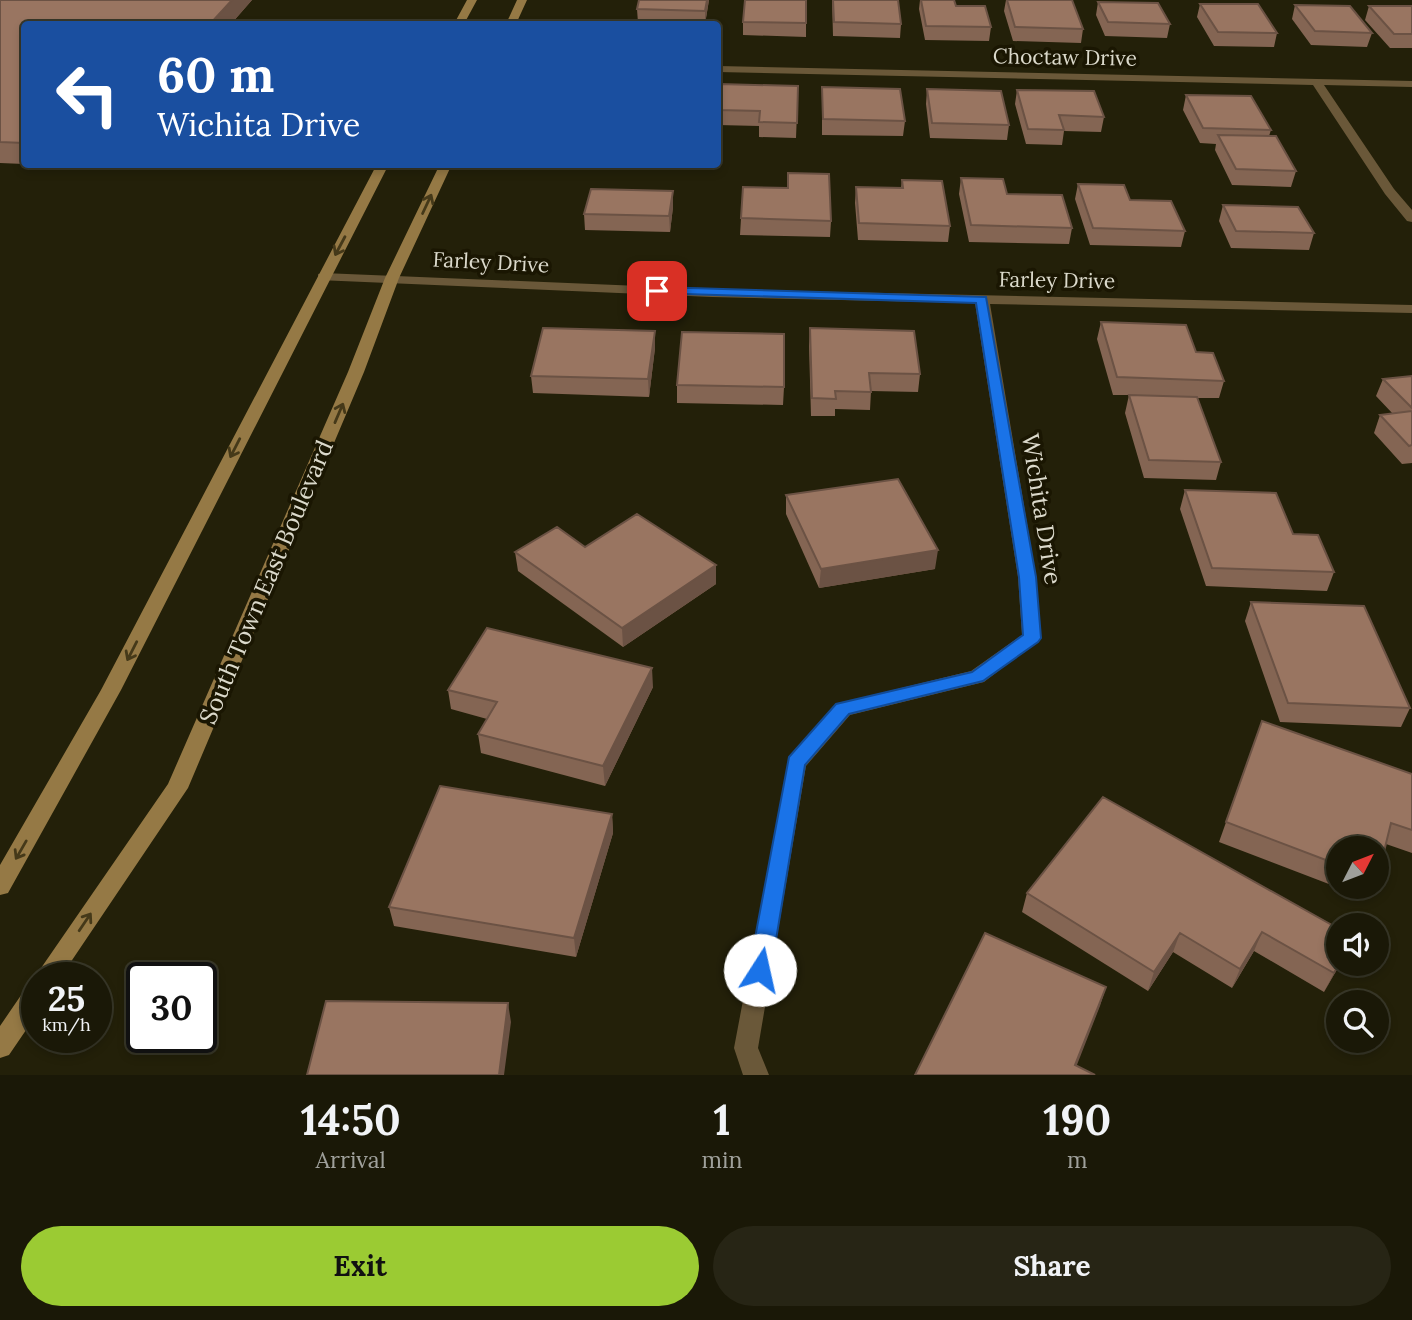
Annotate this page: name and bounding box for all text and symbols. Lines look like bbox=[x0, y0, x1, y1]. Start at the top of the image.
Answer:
street label: Choctaw Drive bbox=[993, 42, 1137, 72]
text: 60 m bbox=[157, 43, 274, 105]
icon: left bbox=[42, 49, 133, 140]
text: Wichita Drive bbox=[157, 104, 360, 145]
one-way arrow bbox=[421, 194, 434, 215]
one-way arrow bbox=[332, 235, 346, 256]
street label: Farley Drive bbox=[432, 245, 550, 279]
pin bbox=[627, 261, 687, 321]
street label: Farley Drive bbox=[998, 265, 1116, 295]
icon: arrive bbox=[638, 272, 676, 310]
one-way arrow bbox=[333, 403, 346, 424]
street label: Wichita Drive bbox=[1015, 431, 1069, 587]
street label: South Town East Boulevard bbox=[192, 435, 340, 729]
one-way arrow bbox=[228, 437, 242, 458]
one-way arrow bbox=[124, 640, 138, 661]
north arrow bbox=[1326, 836, 1390, 900]
map controls bbox=[1326, 836, 1389, 1053]
one-way arrow bbox=[14, 839, 28, 859]
one-way arrow bbox=[78, 913, 92, 932]
button: sound bbox=[1326, 913, 1389, 976]
position arrow bbox=[723, 933, 797, 1007]
speed limit sign: 30 bbox=[126, 962, 217, 1053]
text: 25 bbox=[48, 976, 85, 1021]
button: search bbox=[1326, 990, 1389, 1053]
text: km/h bbox=[42, 1013, 91, 1036]
text: 14:50 bbox=[301, 1093, 401, 1147]
text: 1 bbox=[713, 1093, 730, 1147]
text: 190 bbox=[1043, 1093, 1111, 1147]
text: Arrival bbox=[316, 1145, 386, 1174]
text: min bbox=[701, 1145, 742, 1174]
text: m bbox=[1067, 1145, 1087, 1174]
button: Exit bbox=[21, 1226, 699, 1306]
button: Share bbox=[713, 1226, 1391, 1306]

